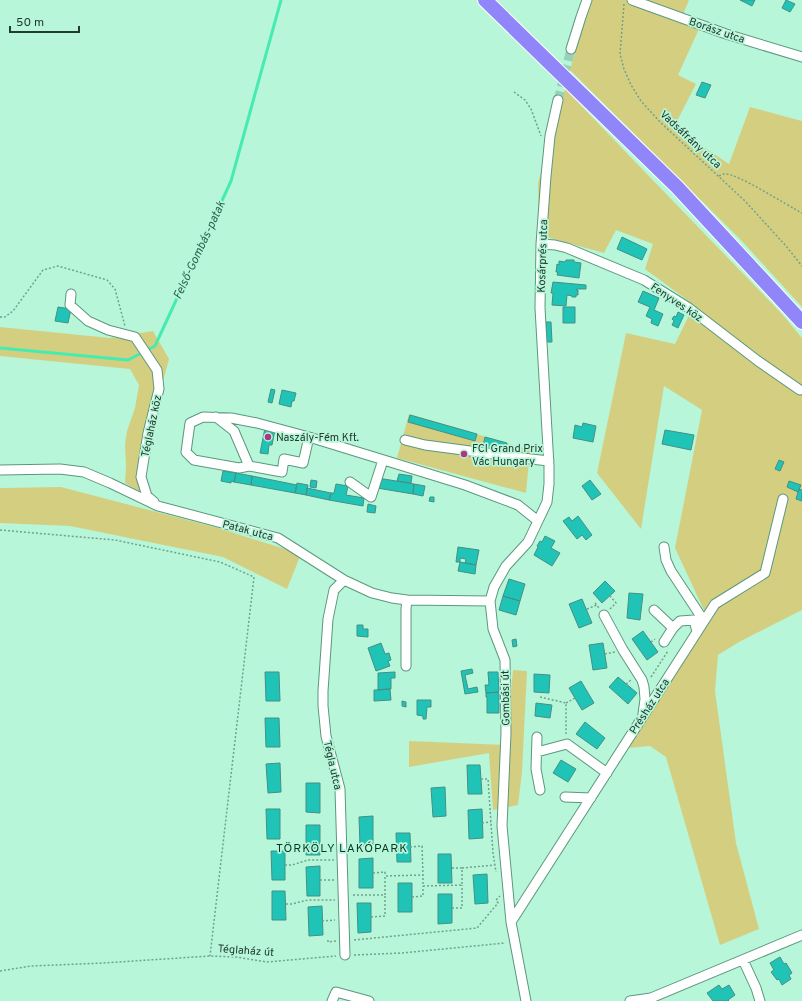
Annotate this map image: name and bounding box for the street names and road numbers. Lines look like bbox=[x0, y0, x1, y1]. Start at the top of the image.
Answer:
street label: Borász utca bbox=[687, 15, 747, 47]
street label: Vadsáfrány utca bbox=[657, 108, 724, 172]
street label: Kosárprés utca bbox=[535, 219, 551, 293]
street label: Fenyves köz bbox=[648, 280, 705, 325]
street label: Téglaház köz bbox=[139, 394, 165, 459]
street label: Patak utca bbox=[221, 517, 275, 545]
street label: Gombási út bbox=[499, 670, 513, 726]
street label: Présház utca bbox=[627, 676, 673, 737]
street label: Tégla utca bbox=[320, 739, 345, 791]
street label: Téglaház út bbox=[217, 942, 275, 960]

